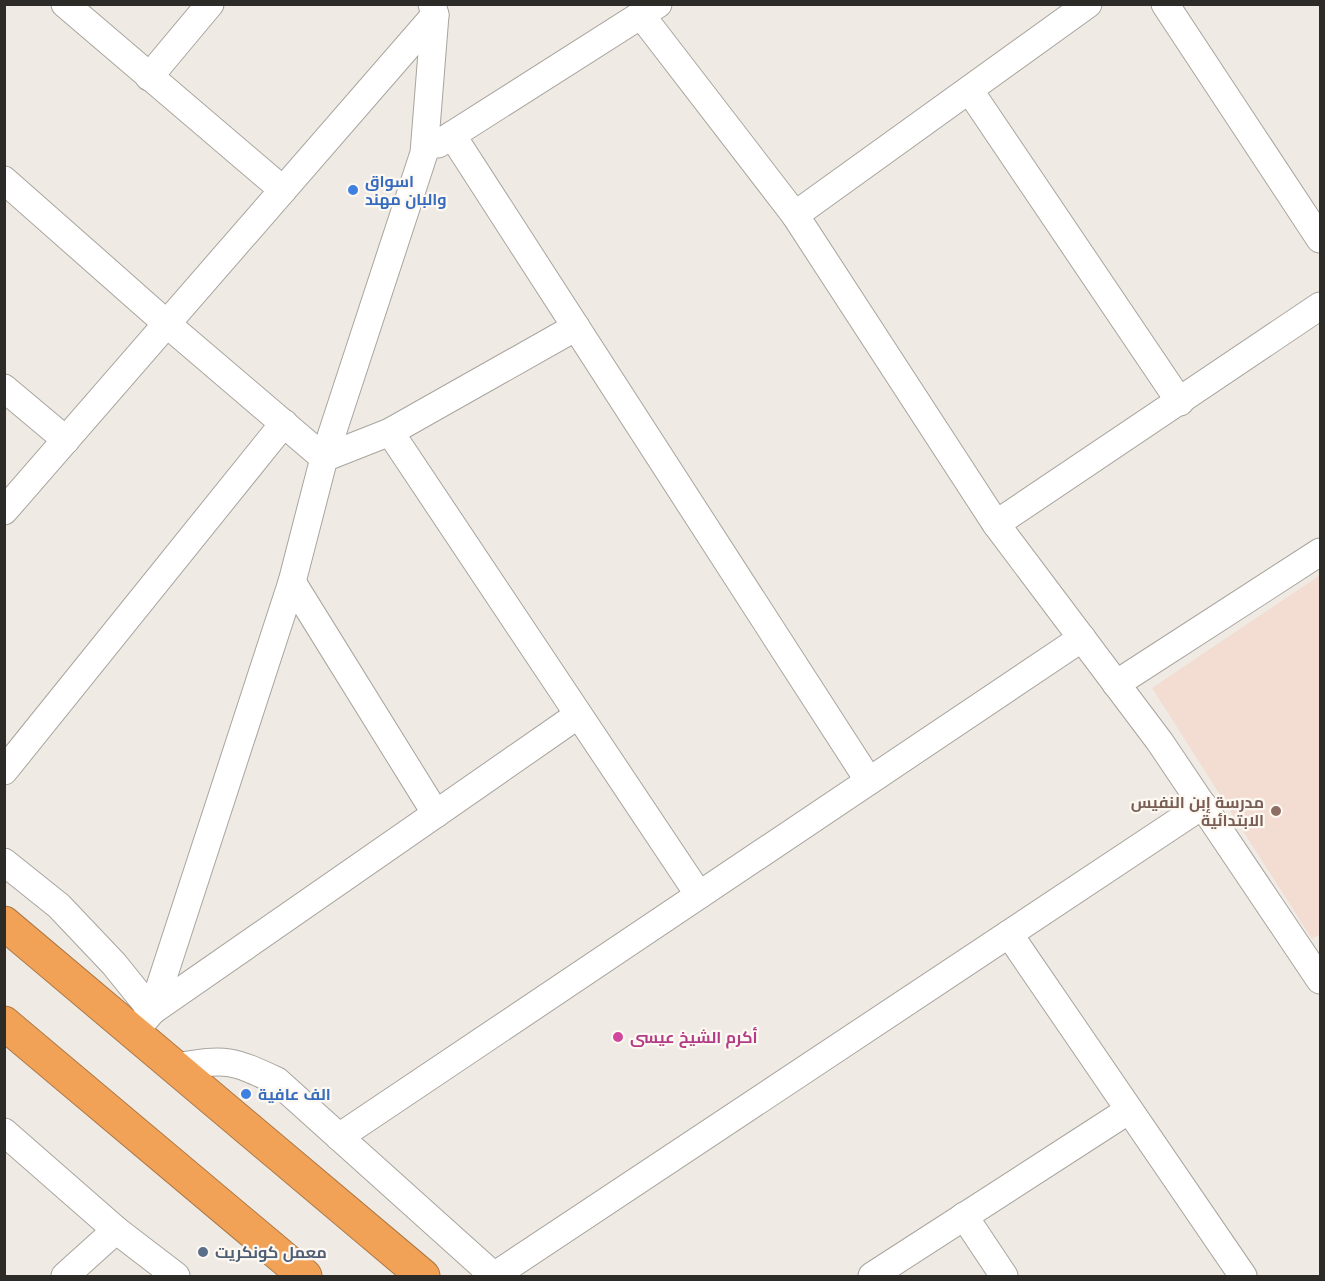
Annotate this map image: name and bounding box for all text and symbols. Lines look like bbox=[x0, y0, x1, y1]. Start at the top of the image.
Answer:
place label: اسواق والبان مهند bbox=[365, 171, 447, 209]
marker: اسواق والبان مهند bbox=[346, 183, 360, 197]
place label: مدرسة إبن النفيس الابتدائية bbox=[1131, 792, 1264, 830]
marker: مدرسة إبن النفيس الابتدائية bbox=[1269, 804, 1283, 818]
place label: أكرم الشيخ عيسى bbox=[630, 1027, 757, 1049]
marker: أكرم الشيخ عيسى bbox=[611, 1030, 625, 1044]
place label: الف عافية bbox=[258, 1084, 331, 1104]
marker: الف عافية bbox=[239, 1087, 253, 1101]
place label: معمل كونكريت bbox=[215, 1242, 327, 1262]
marker: معمل كونكريت bbox=[196, 1245, 210, 1259]

